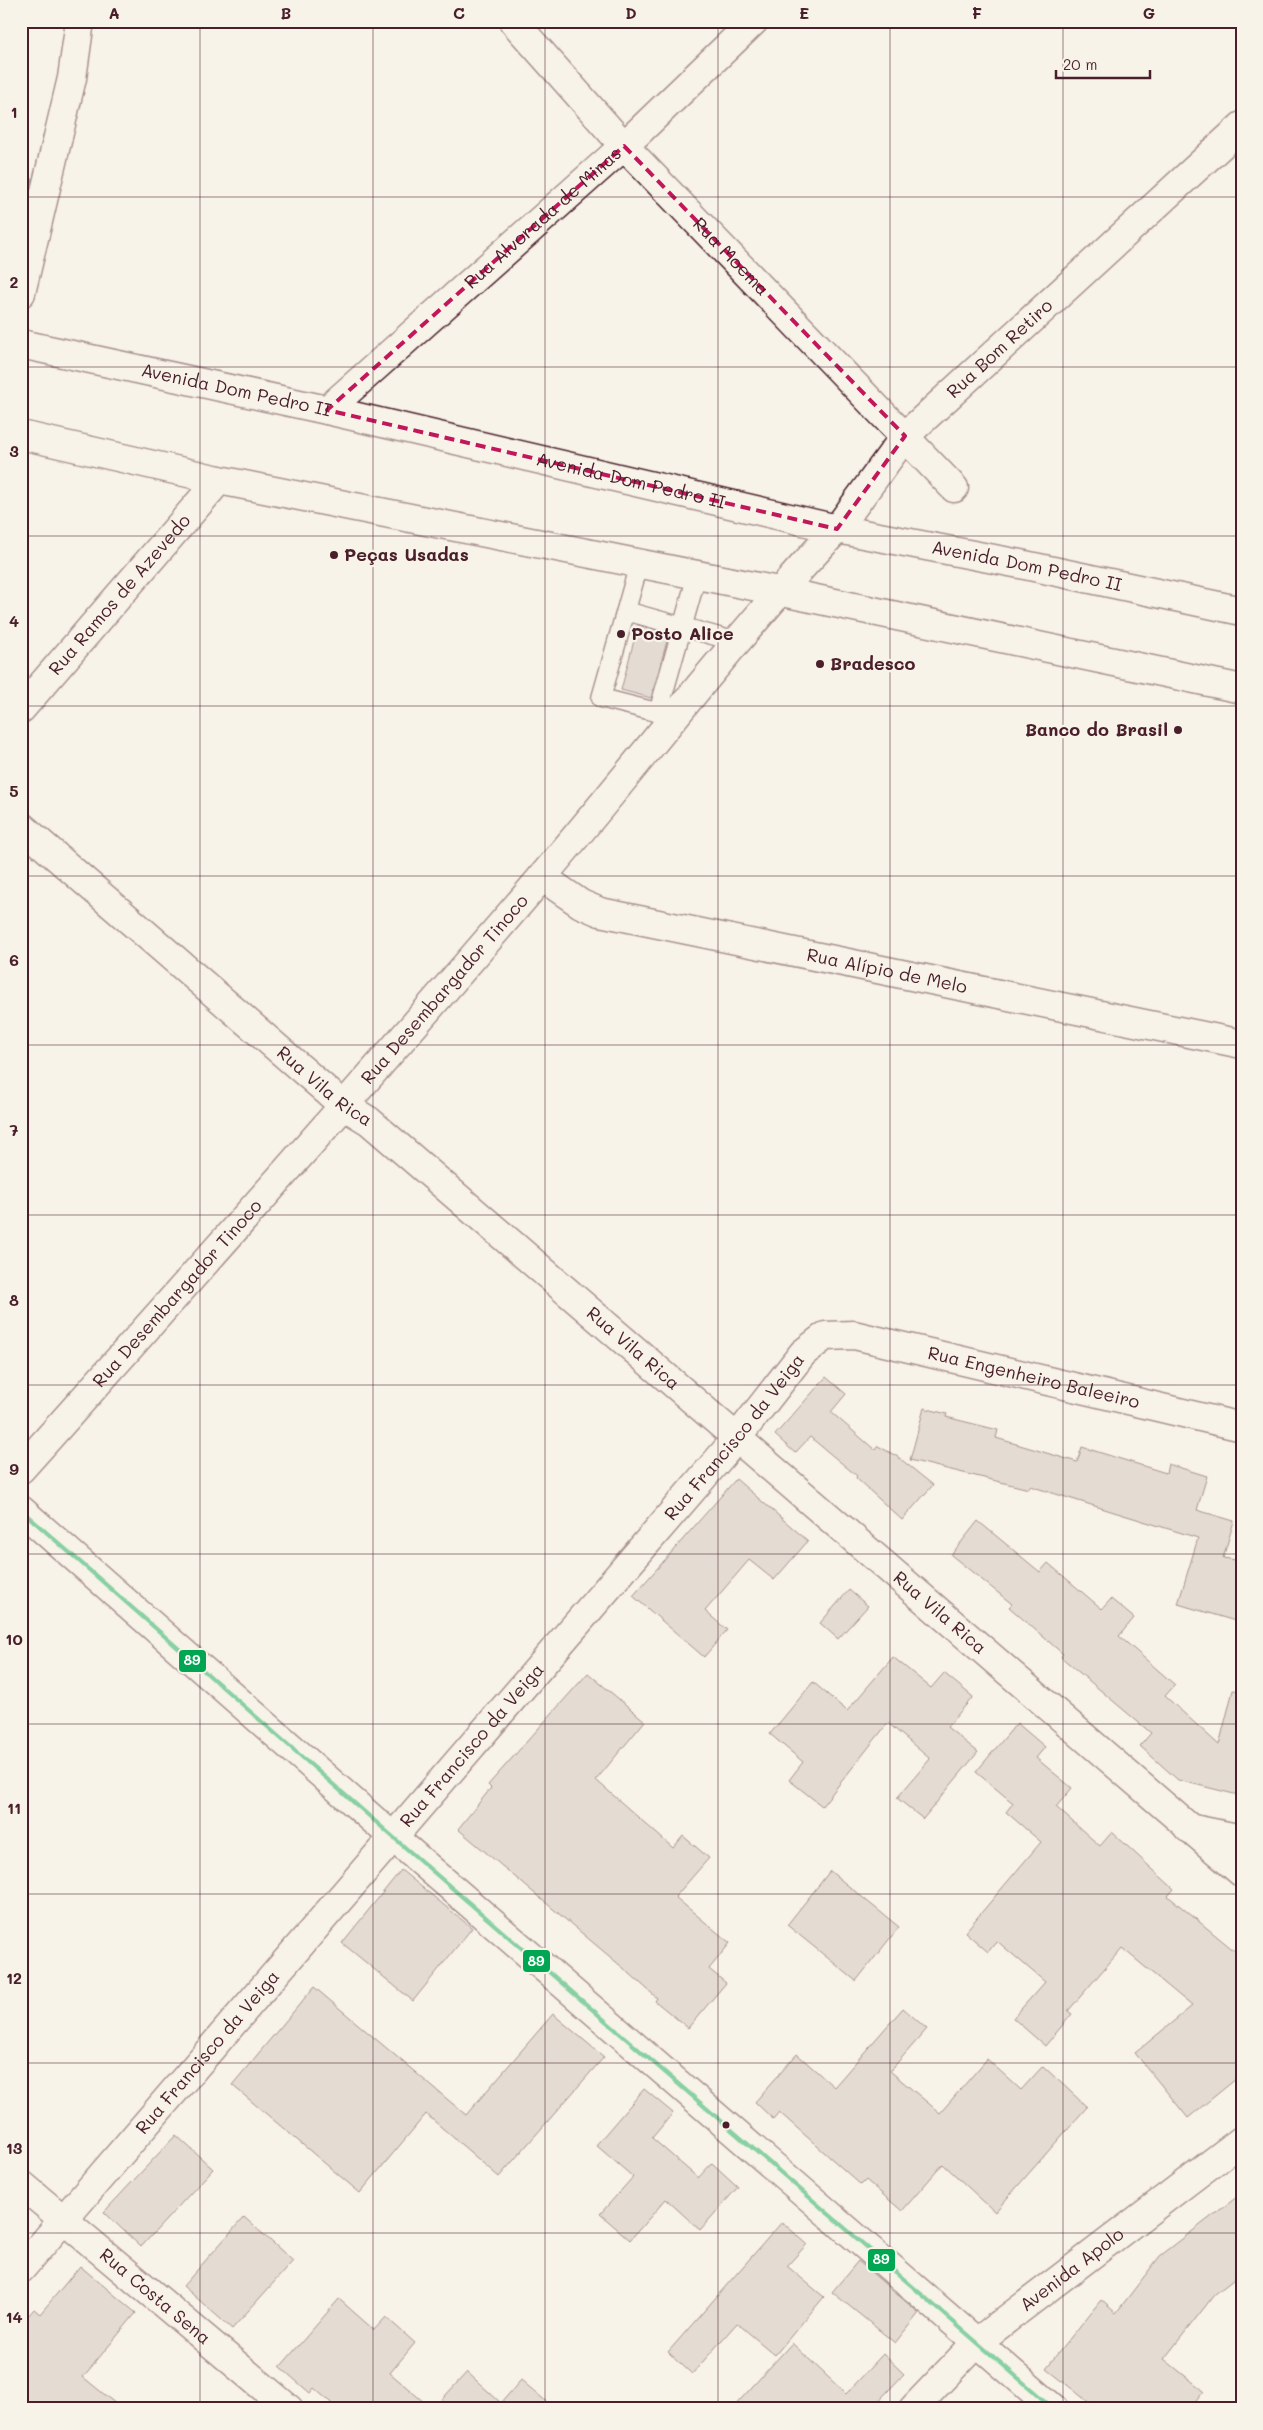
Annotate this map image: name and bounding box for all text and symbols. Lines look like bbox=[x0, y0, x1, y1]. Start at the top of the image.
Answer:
text: A bbox=[108, 2, 120, 23]
text: B bbox=[281, 2, 291, 23]
text: C bbox=[453, 2, 465, 23]
text: D bbox=[625, 2, 637, 23]
text: E bbox=[799, 2, 809, 23]
text: F bbox=[972, 2, 982, 23]
text: G bbox=[1143, 2, 1155, 23]
scale bar bbox=[1056, 48, 1149, 80]
text: 20 m bbox=[1063, 54, 1097, 74]
text: 1 bbox=[10, 101, 18, 122]
street label: Rua Alvorada de Minas bbox=[459, 141, 626, 293]
street label: Rua Moema bbox=[688, 212, 775, 300]
text: 2 bbox=[10, 271, 19, 292]
street label: Rua Bom Retiro bbox=[941, 293, 1058, 403]
street label: Avenida Dom Pedro II bbox=[139, 357, 333, 422]
text: 3 bbox=[9, 440, 19, 461]
street label: Avenida Dom Pedro II bbox=[534, 446, 728, 514]
street label: Rua Ramos de Azevedo bbox=[43, 508, 195, 680]
street label: Avenida Dom Pedro II bbox=[930, 534, 1124, 596]
place label: Peças Usadas bbox=[344, 542, 469, 566]
marker: Peças Usadas bbox=[328, 549, 340, 561]
text: 4 bbox=[9, 610, 19, 631]
place label: Posto Alice bbox=[631, 621, 734, 645]
marker: Posto Alice bbox=[615, 628, 627, 640]
place label: Bradesco bbox=[830, 651, 916, 675]
marker: Bradesco bbox=[814, 658, 826, 670]
place label: Banco do Brasil bbox=[1025, 717, 1168, 741]
marker: Banco do Brasil bbox=[1172, 724, 1184, 736]
text: 5 bbox=[9, 780, 19, 801]
street label: Rua Desembargador Tinoco bbox=[355, 889, 533, 1089]
street label: Rua Alípio de Melo bbox=[805, 942, 970, 998]
text: 6 bbox=[9, 949, 19, 970]
street label: Rua Vila Rica bbox=[272, 1040, 377, 1131]
text: 7 bbox=[10, 1119, 19, 1140]
street label: Rua Desembargador Tinoco bbox=[87, 1194, 267, 1392]
text: 8 bbox=[9, 1289, 19, 1310]
street label: Rua Vila Rica bbox=[582, 1301, 685, 1395]
street label: Rua Engenheiro Baleeiro bbox=[926, 1340, 1143, 1413]
street label: Rua Francisco da Veiga bbox=[658, 1348, 809, 1525]
text: 9 bbox=[9, 1458, 19, 1479]
street label: Rua Vila Rica bbox=[889, 1565, 992, 1659]
text: 10 bbox=[5, 1628, 23, 1649]
line badge: 89 bbox=[178, 1649, 207, 1673]
text: 89 bbox=[183, 1650, 201, 1669]
street label: Rua Francisco da Veiga bbox=[394, 1658, 549, 1832]
text: 11 bbox=[7, 1797, 21, 1818]
line badge: 89 bbox=[522, 1949, 551, 1973]
text: 89 bbox=[527, 1951, 545, 1970]
street label: Rua Francisco da Veiga bbox=[130, 1965, 284, 2139]
text: 12 bbox=[6, 1967, 22, 1988]
unlabelled marker bbox=[721, 2120, 731, 2130]
text: 13 bbox=[6, 2137, 23, 2158]
street label: Avenida Apolo bbox=[1014, 2221, 1128, 2316]
street label: Rua Costa Sena bbox=[95, 2242, 216, 2349]
line badge: 89 bbox=[867, 2248, 896, 2272]
text: 89 bbox=[872, 2249, 890, 2268]
text: 14 bbox=[5, 2306, 23, 2327]

